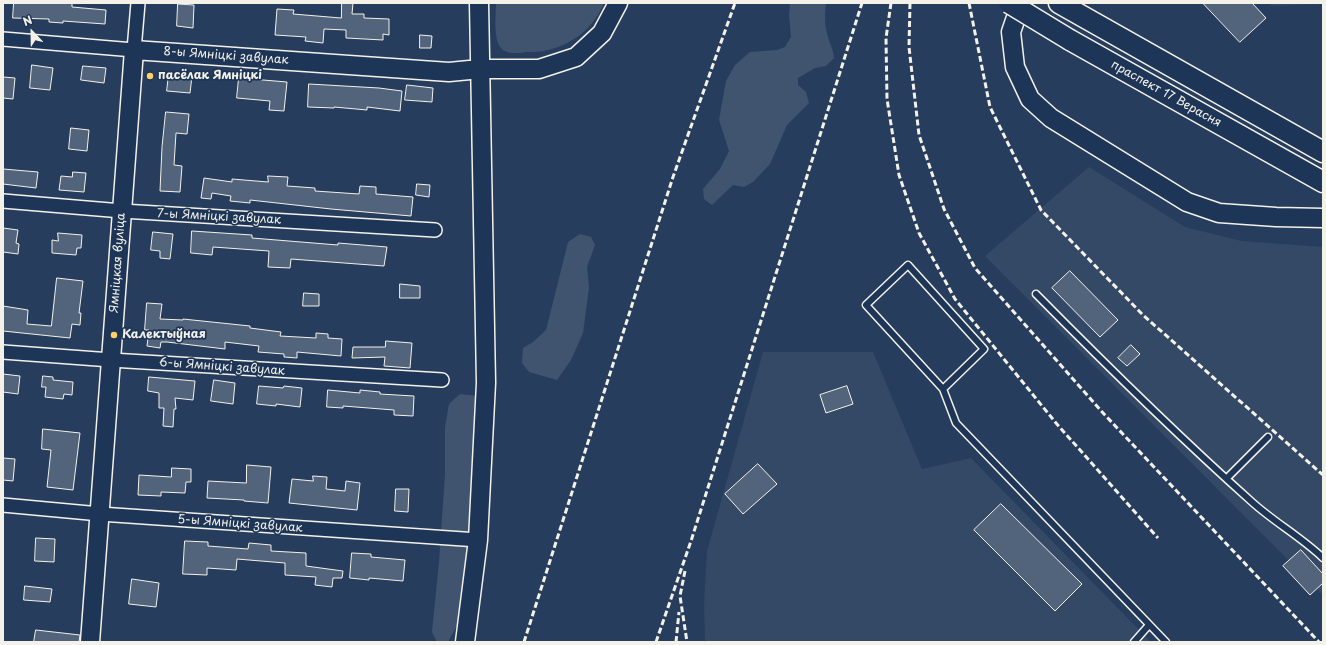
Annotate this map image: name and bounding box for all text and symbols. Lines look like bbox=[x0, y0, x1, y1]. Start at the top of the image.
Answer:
text: N bbox=[20, 11, 35, 30]
north arrow bbox=[12, 12, 52, 52]
street label: 8-ы Ямніцкі завулак bbox=[163, 44, 289, 68]
street label: праспект 17 Верасня bbox=[1108, 58, 1224, 130]
place label: пасёлак Ямніцкі bbox=[158, 69, 262, 83]
marker: пасёлак Ямніцкі bbox=[145, 71, 155, 81]
street label: 7-ы Ямніцкі завулак bbox=[157, 207, 281, 227]
street label: Ямніцкая вуліца bbox=[107, 212, 129, 314]
place label: Калектыўная bbox=[122, 328, 206, 342]
marker: Калектыўная bbox=[109, 330, 119, 340]
street label: 6-ы Ямніцкі завулак bbox=[159, 355, 285, 379]
street label: 5-ы Ямніцкі завулак bbox=[177, 512, 303, 536]

